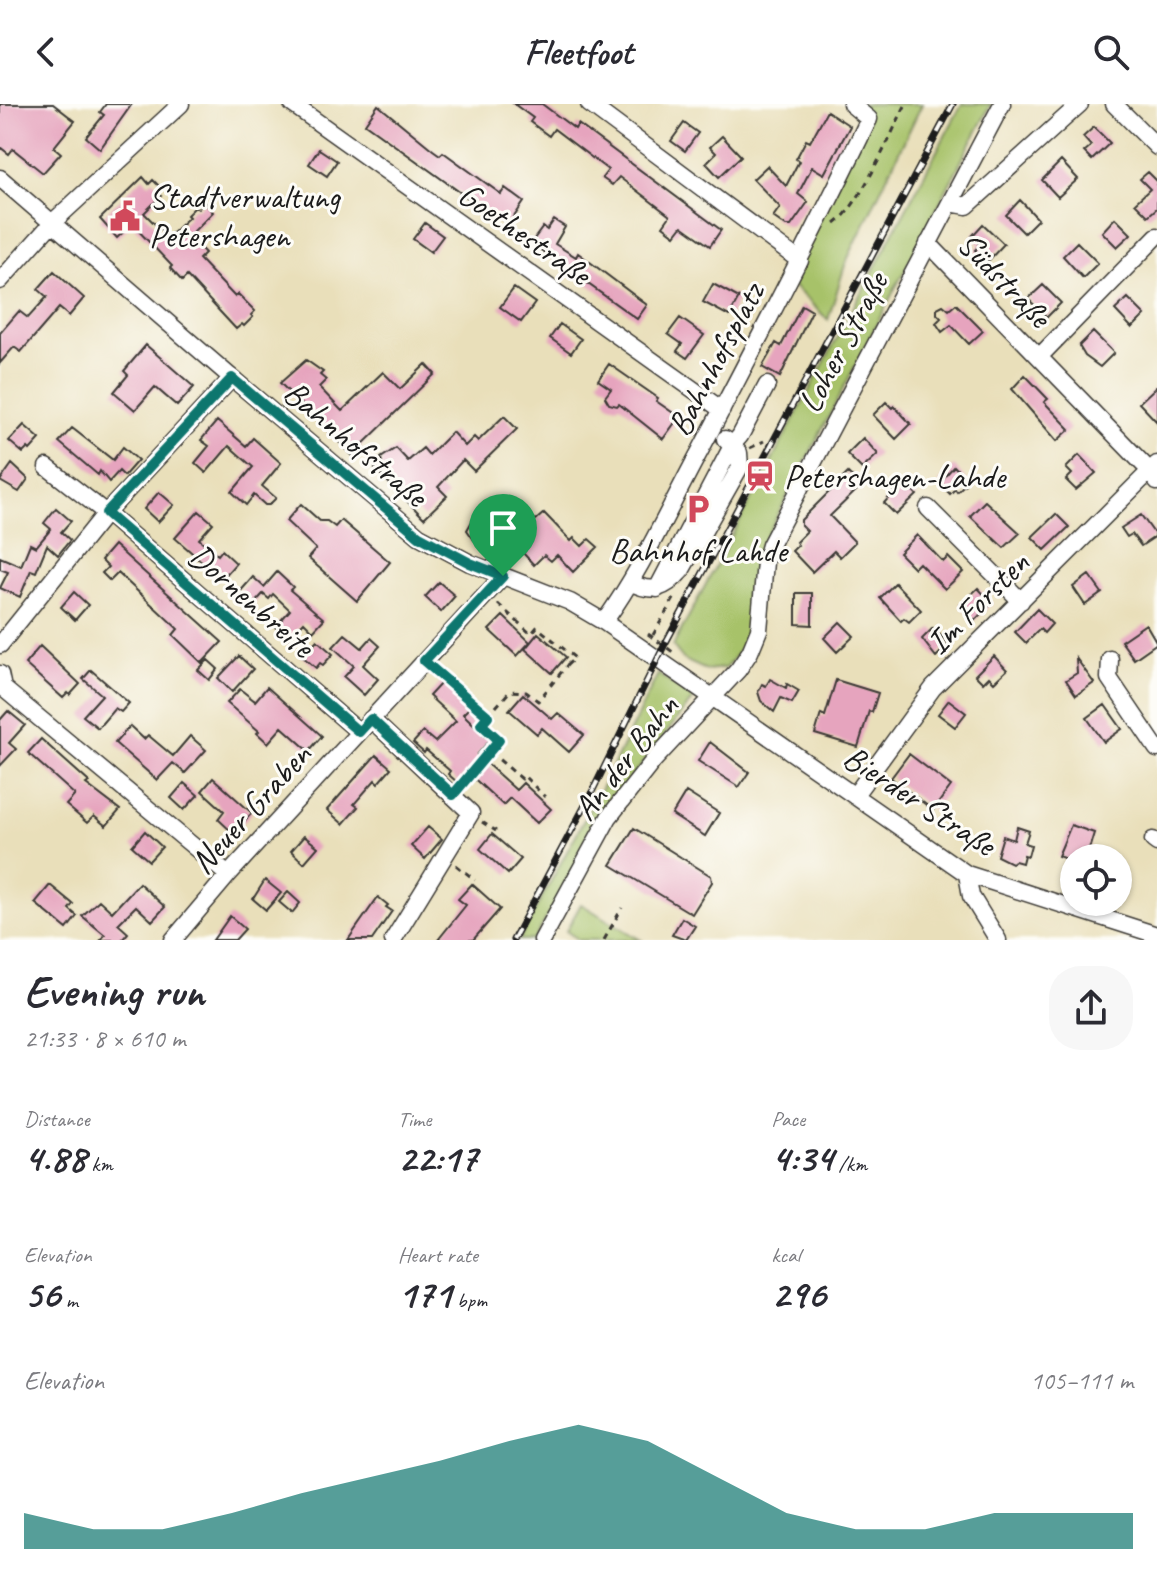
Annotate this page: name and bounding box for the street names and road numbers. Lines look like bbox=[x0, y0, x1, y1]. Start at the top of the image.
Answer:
street label: Goethestraße bbox=[450, 172, 602, 296]
street label: Südstraße bbox=[949, 222, 1063, 338]
street label: Loher Straße bbox=[788, 262, 899, 420]
street label: Bahnhofsplatz bbox=[657, 273, 775, 443]
street label: Bahnhofstraße bbox=[275, 371, 439, 518]
street label: Dornenbreite bbox=[180, 534, 325, 668]
street label: Im Forsten bbox=[917, 541, 1039, 663]
street label: An der Bahn bbox=[563, 685, 688, 829]
street label: Neuer Graben bbox=[181, 733, 321, 883]
street label: Bierder Straße bbox=[836, 735, 1006, 867]

